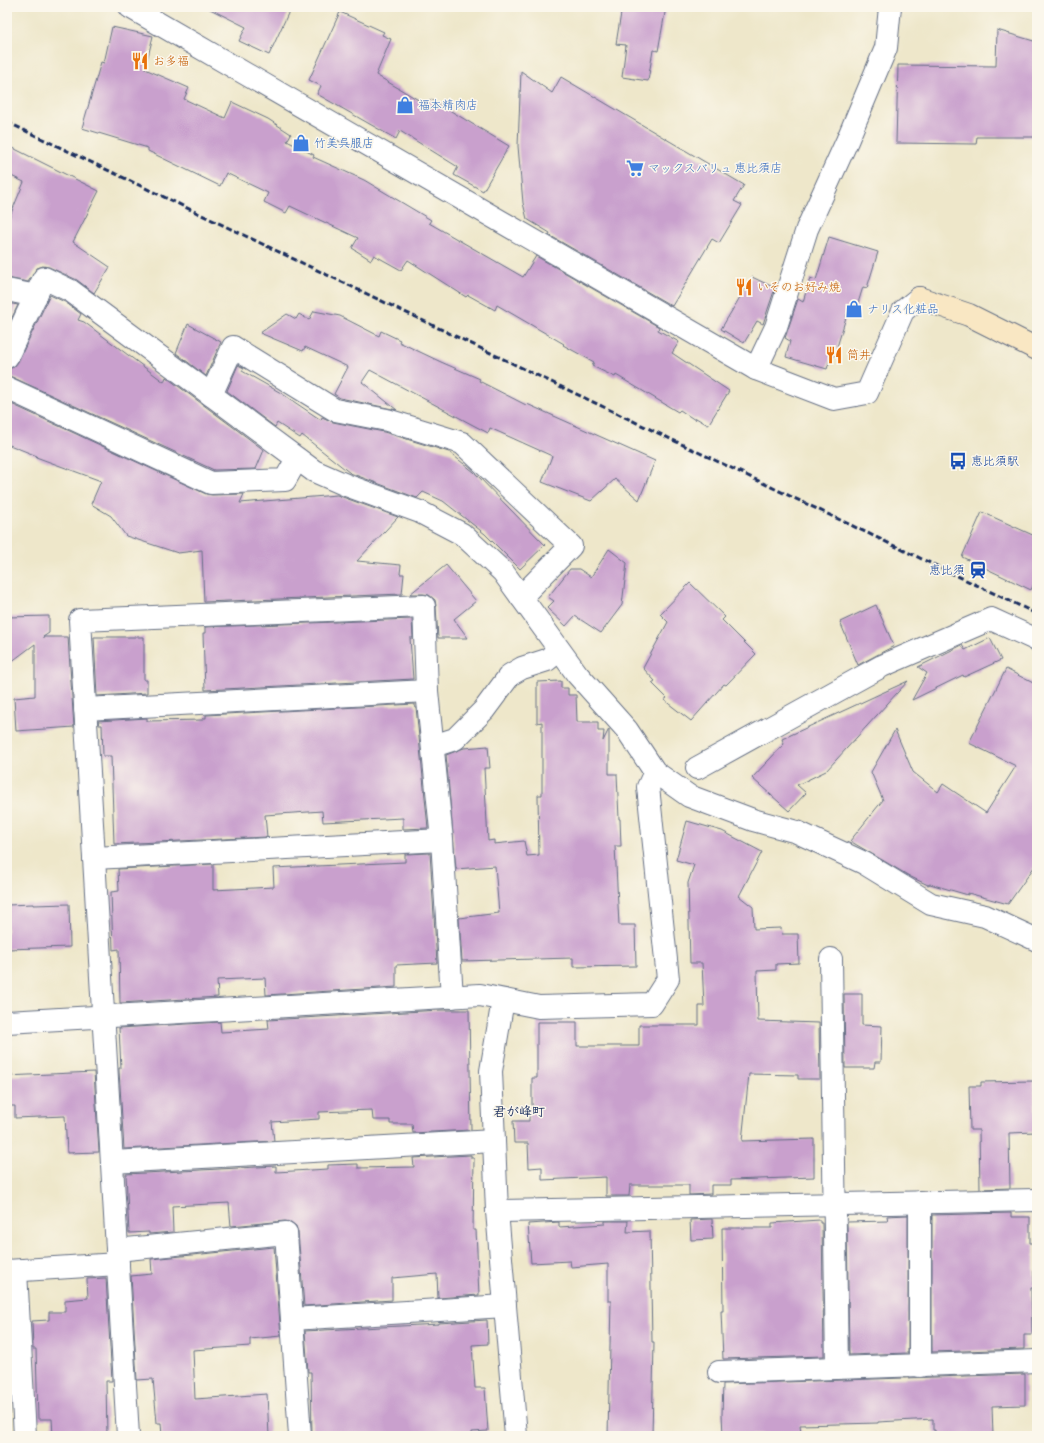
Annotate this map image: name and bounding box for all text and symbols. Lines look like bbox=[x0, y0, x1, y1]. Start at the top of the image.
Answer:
restaurant icon: お多福 bbox=[130, 51, 150, 71]
place label: お多福 bbox=[153, 54, 189, 69]
shop icon: 福本精肉店 bbox=[395, 95, 415, 115]
place label: 福本精肉店 bbox=[418, 98, 478, 113]
shop icon: 竹美呉服店 bbox=[291, 133, 311, 153]
place label: 竹美呉服店 bbox=[314, 136, 374, 151]
supermarket icon: マックスバリュ 恵比須店 bbox=[625, 158, 645, 178]
place label: マックスバリュ 恵比須店 bbox=[648, 161, 782, 176]
restaurant icon: いそのお好み焼 bbox=[734, 277, 754, 297]
place label: いそのお好み焼 bbox=[757, 280, 841, 295]
shop icon: ナリス化粧品 bbox=[844, 299, 864, 319]
place label: ナリス化粧品 bbox=[867, 302, 939, 317]
restaurant icon: 筒井 bbox=[824, 345, 844, 365]
place label: 筒井 bbox=[847, 348, 871, 363]
bus stop icon: 恵比須駅 bbox=[948, 451, 968, 471]
place label: 恵比須駅 bbox=[971, 454, 1019, 469]
station icon: 恵比須 bbox=[968, 560, 988, 580]
place label: 恵比須 bbox=[929, 563, 965, 578]
district label: 君が峰町 bbox=[493, 1104, 545, 1120]

